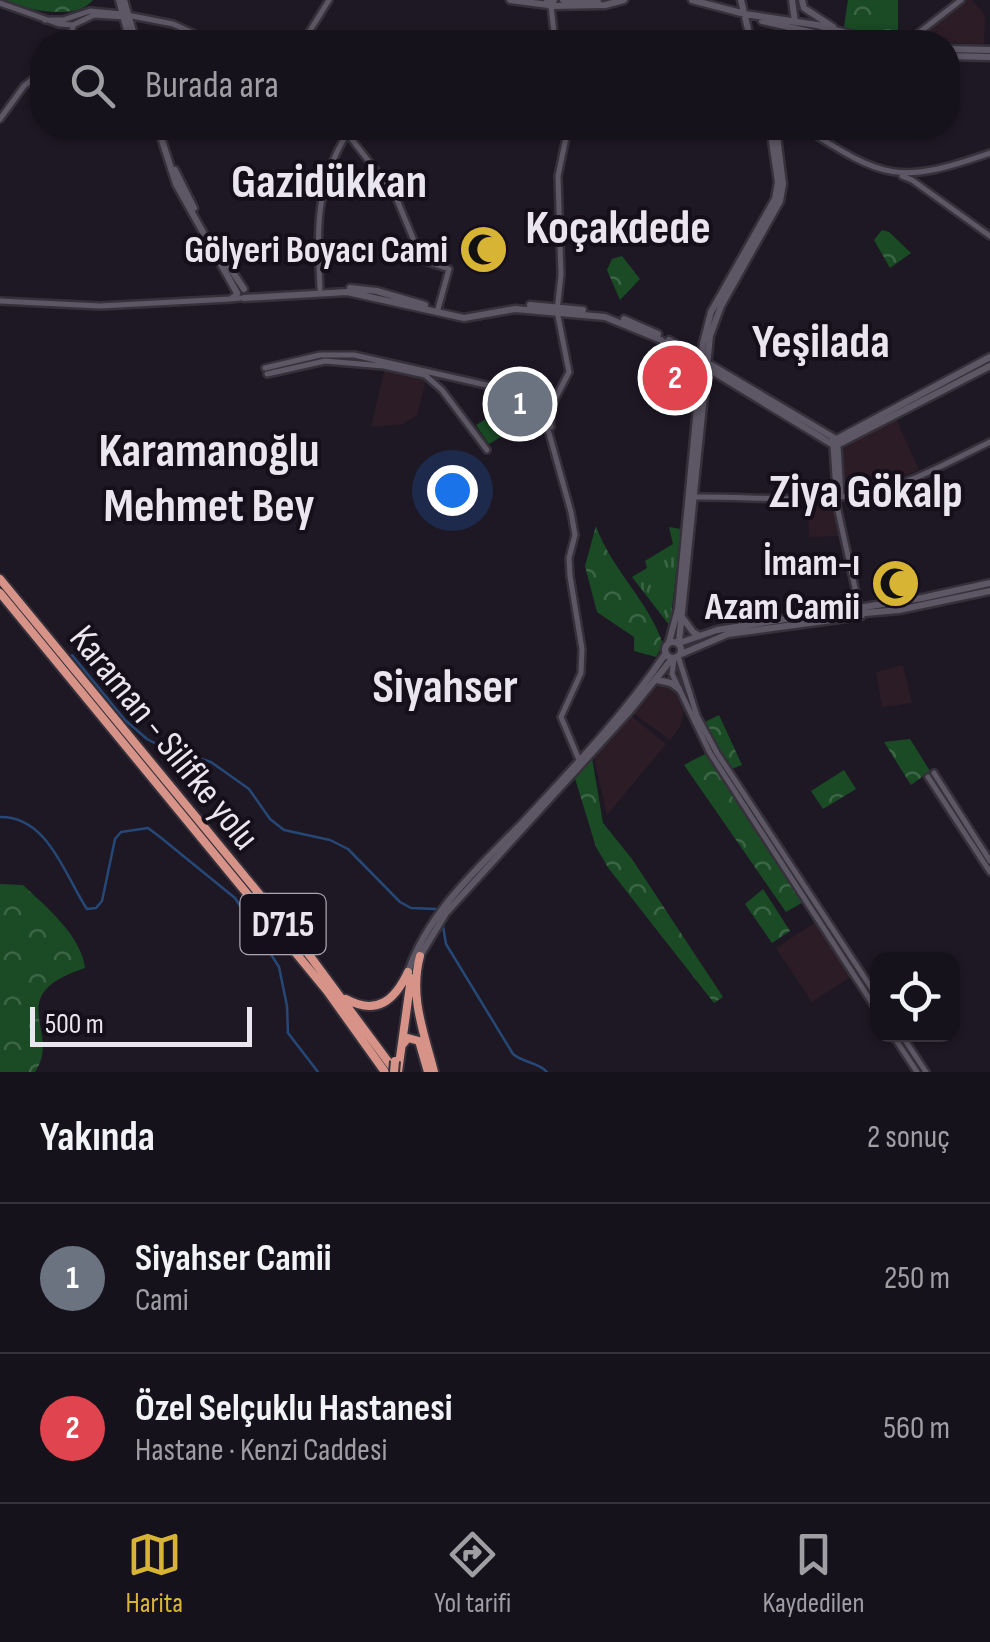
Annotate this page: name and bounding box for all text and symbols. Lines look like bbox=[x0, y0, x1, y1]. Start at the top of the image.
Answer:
search box bbox=[30, 30, 960, 140]
icon: search bbox=[65, 58, 120, 113]
text: Burada ara bbox=[145, 63, 279, 108]
district label: Gazidükkan bbox=[231, 154, 427, 211]
district label: Koçakdede bbox=[525, 200, 711, 257]
mosque icon: Gölyeri Boyacı Cami bbox=[457, 223, 509, 275]
place label: Gölyeri Boyacı Cami bbox=[184, 228, 448, 273]
district label: Yeşilada bbox=[752, 314, 890, 371]
pin: 2 bbox=[642, 340, 708, 416]
pin: 1 bbox=[488, 366, 552, 442]
district label: Karamanoğlu Mehmet Bey bbox=[98, 423, 320, 535]
district label: Ziya Gökalp bbox=[769, 464, 963, 521]
your location bbox=[427, 465, 478, 516]
place label: İmam-ı Azam Camii bbox=[704, 541, 860, 630]
mosque icon: İmam-ı Azam Camii bbox=[869, 558, 921, 610]
street label: Karaman - Silifke yolu bbox=[60, 617, 268, 859]
district label: Siyahser bbox=[372, 659, 518, 716]
road number: D715 bbox=[240, 894, 326, 954]
map controls bbox=[870, 952, 960, 1042]
button: locate bbox=[870, 952, 960, 1042]
scale bar bbox=[30, 1002, 252, 1046]
text: 500 m bbox=[45, 1008, 104, 1041]
text: Yakında bbox=[40, 1112, 155, 1163]
text: 2 sonuç bbox=[867, 1118, 950, 1157]
text: Siyahser Camii bbox=[135, 1236, 331, 1281]
text: 1 bbox=[66, 1259, 79, 1298]
text: 250 m bbox=[884, 1259, 950, 1298]
text: Cami bbox=[135, 1281, 189, 1320]
text: Özel Selçuklu Hastanesi bbox=[135, 1386, 453, 1431]
text: 2 bbox=[65, 1409, 80, 1448]
text: 560 m bbox=[883, 1409, 950, 1448]
text: Hastane · Kenzi Caddesi bbox=[135, 1431, 387, 1470]
tab: Harita bbox=[126, 1527, 183, 1620]
tab: Yol tarifi bbox=[434, 1527, 511, 1620]
tab: Kaydedilen bbox=[762, 1527, 864, 1620]

